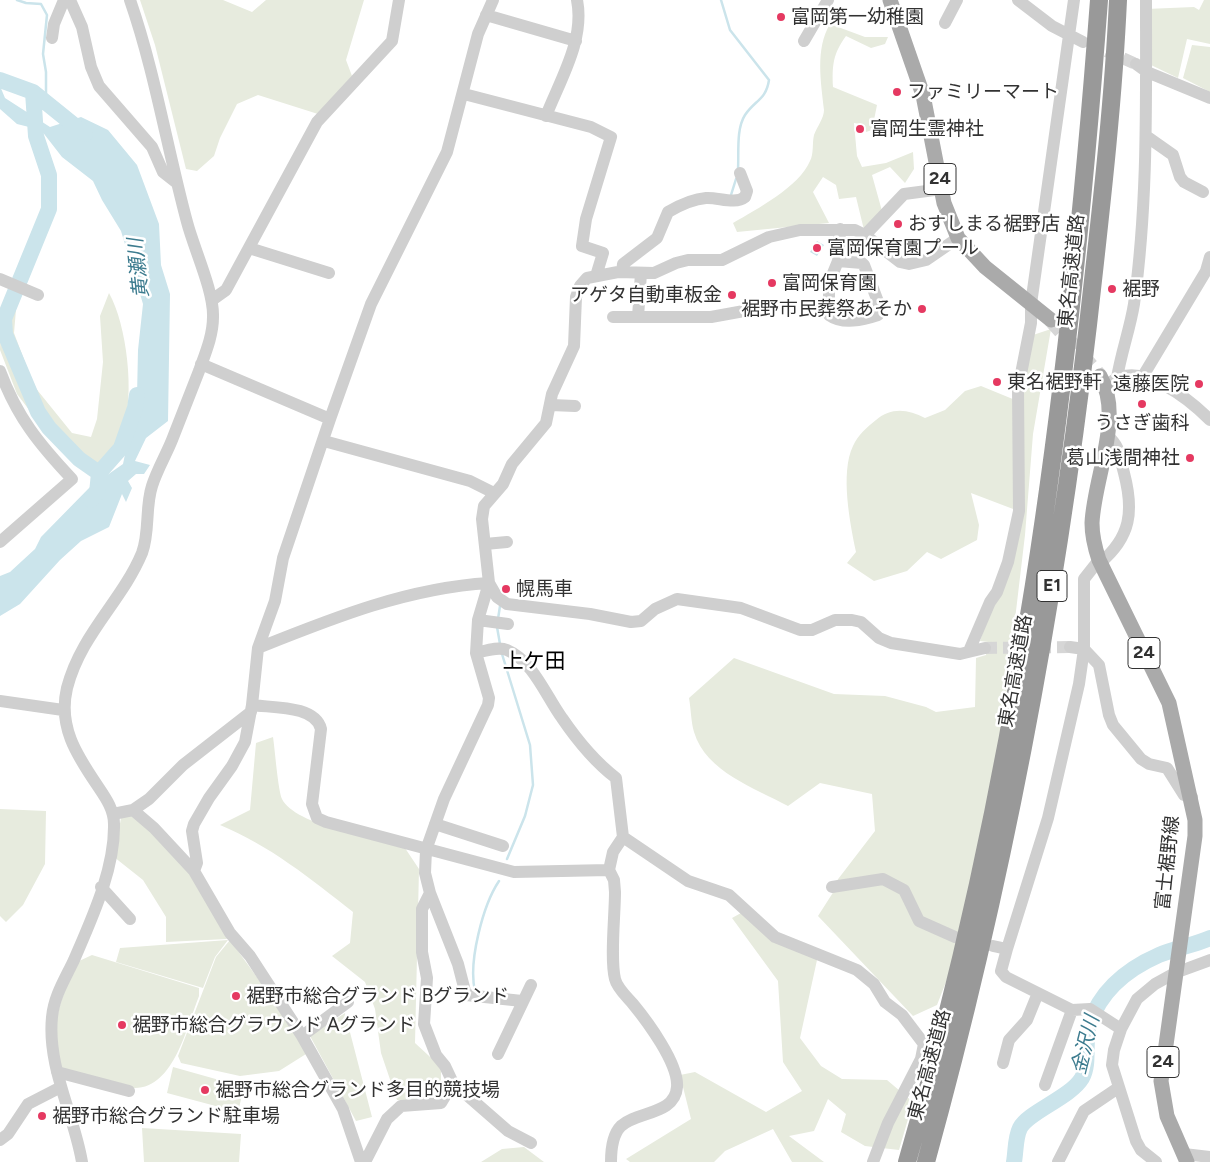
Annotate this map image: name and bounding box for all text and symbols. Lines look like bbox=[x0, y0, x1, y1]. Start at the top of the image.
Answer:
place label: 富岡第一幼稚園 bbox=[791, 6, 924, 28]
marker: 富岡第一幼稚園 bbox=[775, 11, 787, 23]
place label: ファミリーマート bbox=[907, 81, 1059, 103]
marker: ファミリーマート bbox=[891, 86, 903, 98]
place label: 富岡生霊神社 bbox=[870, 118, 984, 140]
marker: 富岡生霊神社 bbox=[854, 123, 866, 135]
road number: 24 bbox=[924, 163, 956, 194]
place label: おすしまる裾野店 bbox=[908, 213, 1060, 235]
street label: 東名高速道路 bbox=[1055, 213, 1089, 329]
marker: おすしまる裾野店 bbox=[892, 218, 904, 230]
water label: 黄瀬川 bbox=[124, 237, 154, 299]
place label: 富岡保育園プール bbox=[827, 237, 979, 259]
marker: 富岡保育園プール bbox=[811, 242, 823, 254]
place label: 富岡保育園 bbox=[782, 272, 877, 294]
marker: 富岡保育園 bbox=[766, 277, 778, 289]
place label: 裾野 bbox=[1122, 278, 1160, 300]
marker: 裾野 bbox=[1106, 283, 1118, 295]
place label: アゲタ自動車板金 bbox=[570, 284, 722, 306]
marker: アゲタ自動車板金 bbox=[726, 289, 738, 301]
place label: 裾野市民葬祭あそか bbox=[741, 298, 912, 320]
marker: 裾野市民葬祭あそか bbox=[916, 303, 928, 315]
place label: 東名裾野軒 bbox=[1007, 371, 1102, 393]
place label: 遠藤医院 bbox=[1113, 373, 1189, 395]
marker: 東名裾野軒 bbox=[991, 376, 1003, 388]
marker: 遠藤医院 bbox=[1193, 378, 1205, 390]
marker: うさぎ歯科 bbox=[1136, 398, 1148, 410]
place label: うさぎ歯科 bbox=[1095, 412, 1189, 434]
place label: 葛山浅間神社 bbox=[1066, 447, 1180, 469]
marker: 葛山浅間神社 bbox=[1184, 452, 1196, 464]
road number: E1 bbox=[1037, 570, 1067, 602]
place label: 幌馬車 bbox=[516, 578, 573, 600]
marker: 幌馬車 bbox=[500, 583, 512, 595]
street label: 東名高速道路 bbox=[995, 613, 1037, 729]
road number: 24 bbox=[1128, 638, 1160, 668]
district label: 上ケ田 bbox=[503, 649, 565, 675]
street label: 富士裾野線 bbox=[1152, 815, 1184, 911]
place label: 裾野市総合グランド Bグランド bbox=[246, 985, 509, 1007]
marker: 裾野市総合グランド Bグランド bbox=[230, 990, 242, 1002]
street label: 東名高速道路 bbox=[904, 1007, 956, 1123]
water label: 金沢川 bbox=[1067, 1013, 1105, 1077]
place label: 裾野市総合グラウンド Aグランド bbox=[132, 1014, 416, 1036]
marker: 裾野市総合グラウンド Aグランド bbox=[116, 1019, 128, 1031]
road number: 24 bbox=[1147, 1046, 1179, 1078]
place label: 裾野市総合グランド多目的競技場 bbox=[215, 1079, 500, 1101]
marker: 裾野市総合グランド多目的競技場 bbox=[199, 1084, 211, 1096]
place label: 裾野市総合グランド駐車場 bbox=[52, 1105, 280, 1127]
marker: 裾野市総合グランド駐車場 bbox=[36, 1110, 48, 1122]

